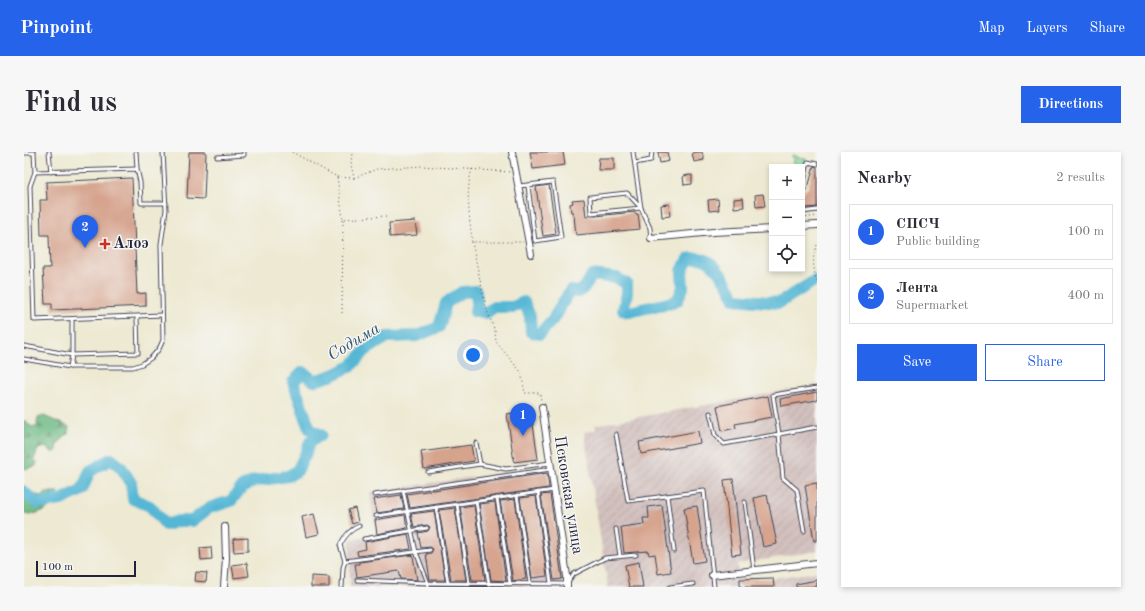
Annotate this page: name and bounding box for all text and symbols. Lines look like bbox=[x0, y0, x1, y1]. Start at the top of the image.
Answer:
text: Pinpoint bbox=[20, 19, 93, 38]
text: Map bbox=[979, 21, 1005, 35]
text: Layers bbox=[1027, 21, 1068, 35]
text: Share bbox=[1090, 21, 1125, 35]
button: Directions bbox=[1021, 86, 1121, 123]
text: Find us bbox=[24, 90, 117, 118]
map controls bbox=[769, 164, 805, 272]
button: + bbox=[769, 164, 805, 200]
text: Nearby bbox=[857, 170, 912, 187]
text: 2 results bbox=[1056, 171, 1105, 184]
button: − bbox=[769, 200, 805, 236]
pin: 2 bbox=[72, 215, 98, 248]
text: СПСЧ bbox=[896, 217, 940, 232]
text: 1 bbox=[867, 225, 875, 238]
text: 100 m bbox=[1067, 225, 1104, 238]
text: Public building bbox=[896, 235, 980, 248]
place label: Алоэ bbox=[113, 236, 149, 252]
button: locate bbox=[769, 236, 805, 272]
marker: Алоэ bbox=[100, 239, 110, 249]
text: Лента bbox=[896, 281, 938, 296]
text: 2 bbox=[867, 289, 875, 302]
text: 400 m bbox=[1067, 289, 1104, 302]
text: Supermarket bbox=[896, 299, 968, 312]
water label: Содима bbox=[325, 320, 383, 364]
button: Save bbox=[857, 344, 977, 381]
button: Share bbox=[985, 344, 1105, 381]
your location bbox=[463, 345, 483, 365]
pin: 1 bbox=[510, 403, 536, 436]
street label: Псковская улица bbox=[551, 435, 585, 556]
scale bar bbox=[36, 559, 136, 578]
text: 100 m bbox=[42, 562, 73, 573]

